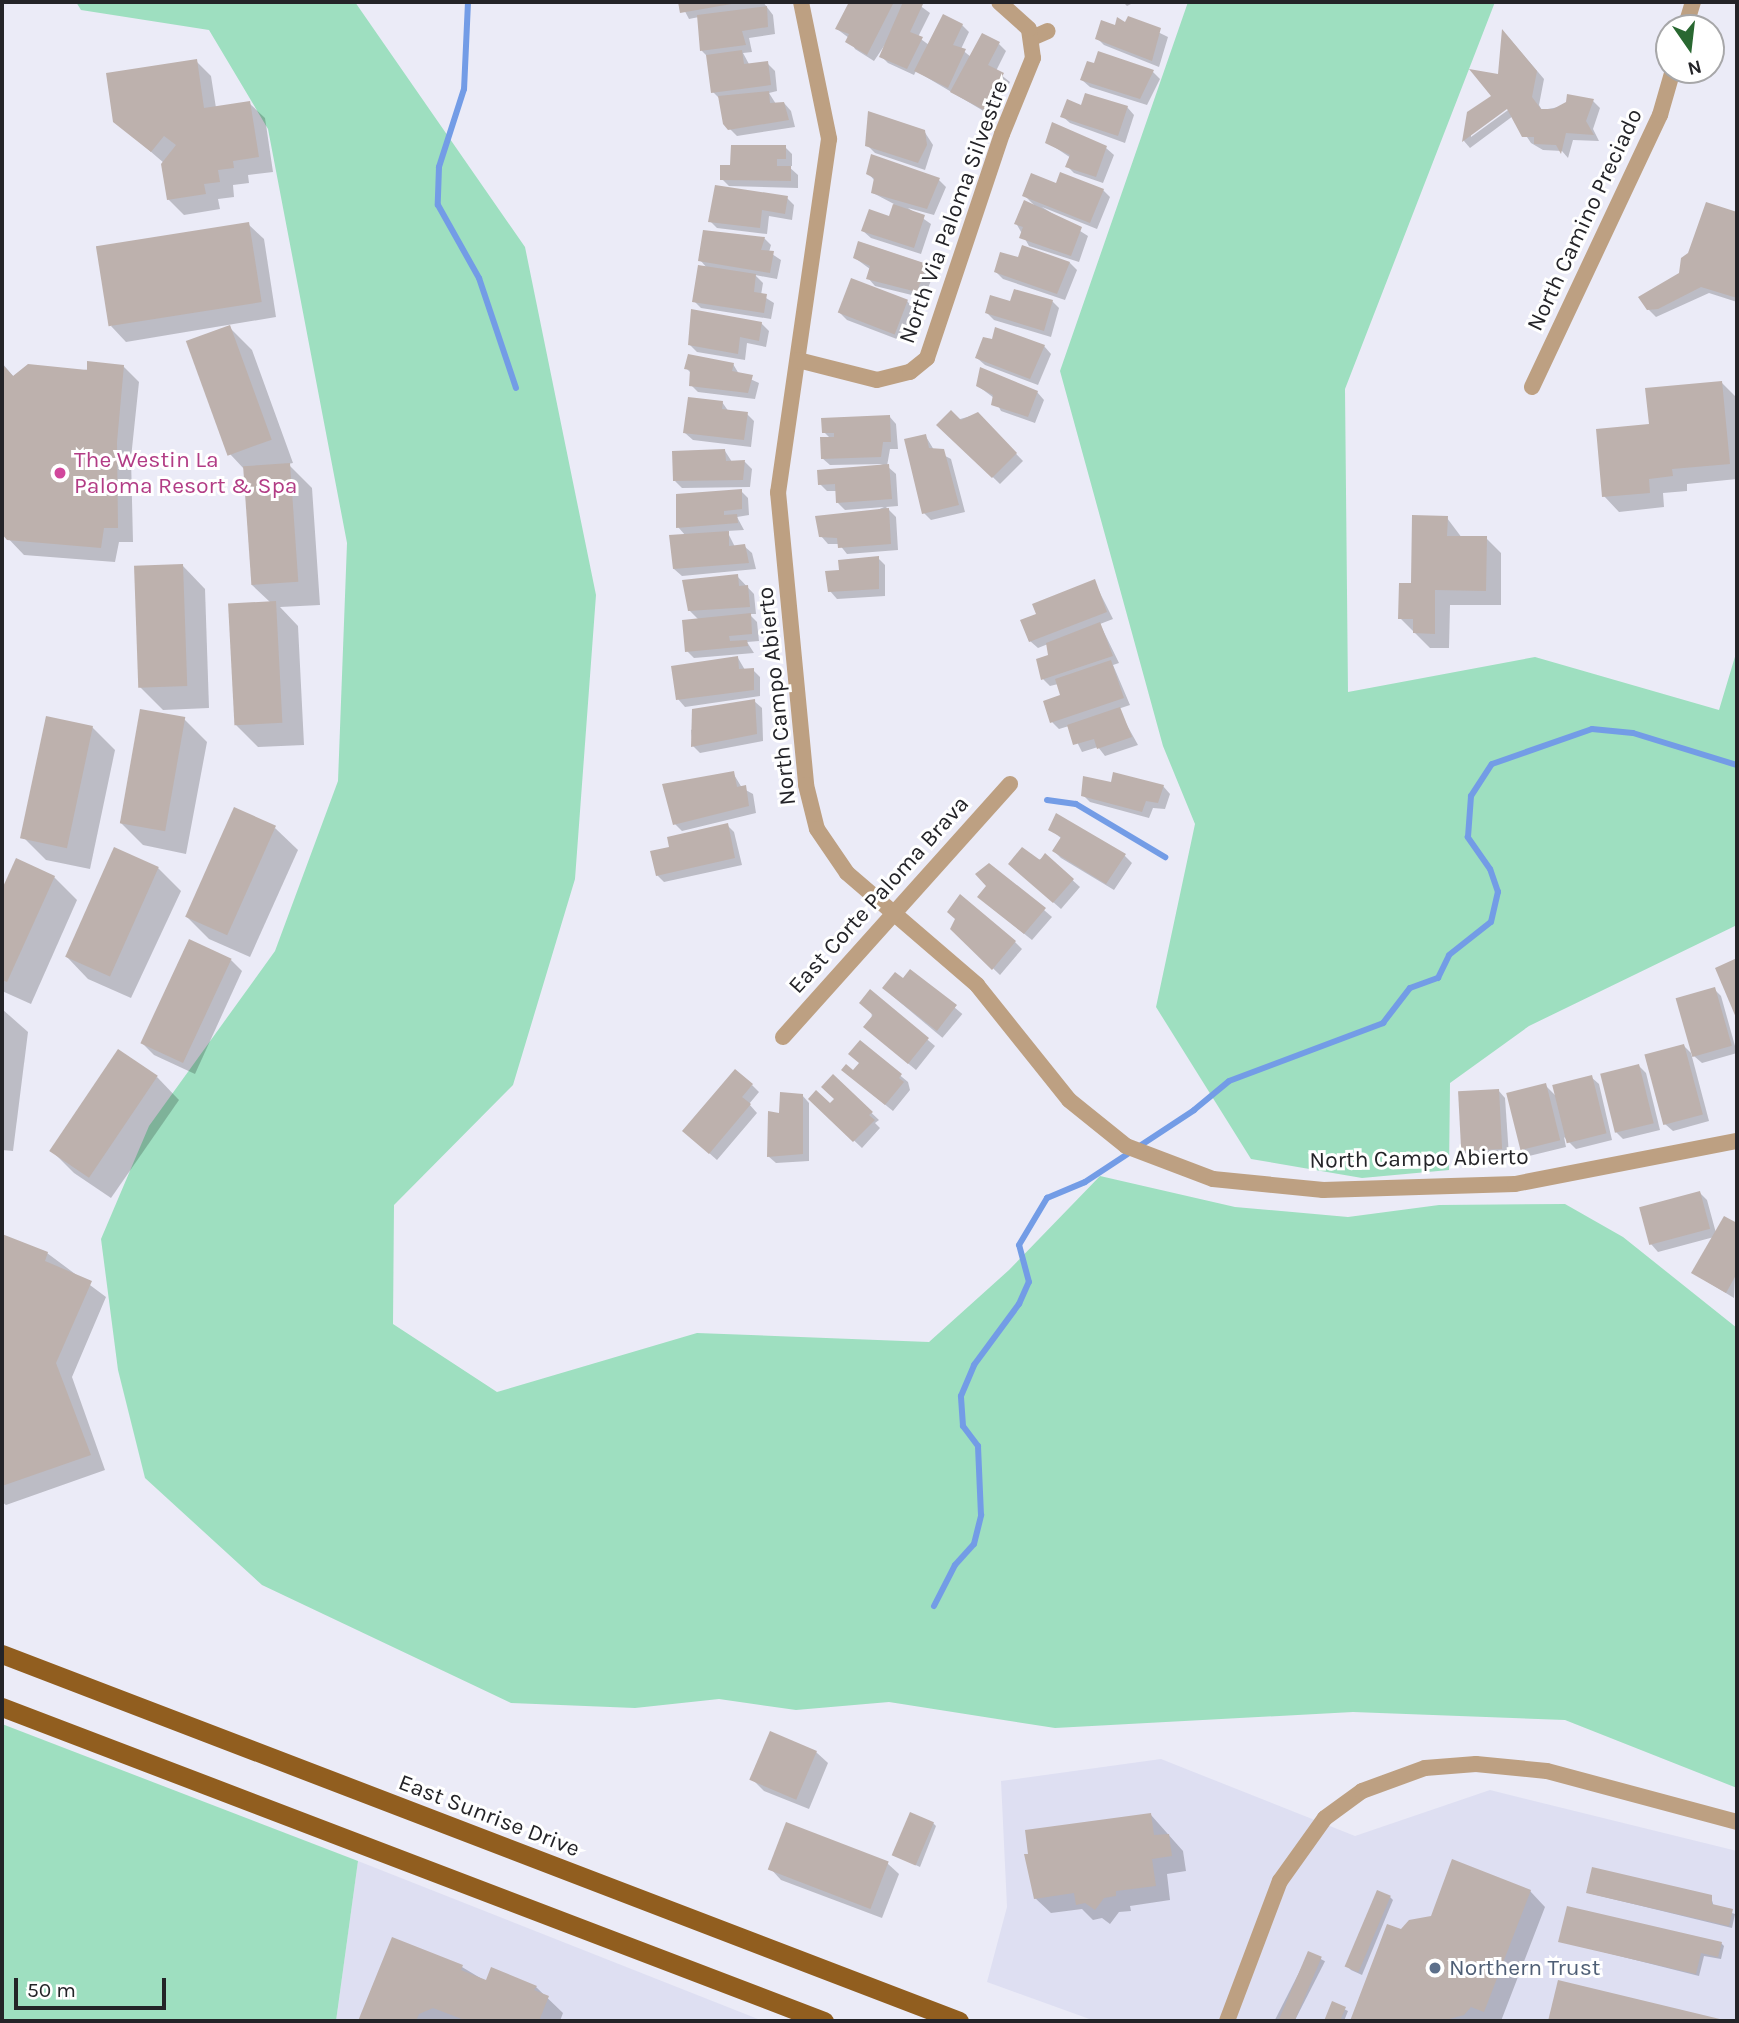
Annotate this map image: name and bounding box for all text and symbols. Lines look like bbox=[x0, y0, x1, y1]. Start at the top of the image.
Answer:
north arrow bbox=[1655, 14, 1725, 84]
text: N bbox=[1685, 55, 1704, 80]
street label: North Via Paloma Silvestre bbox=[893, 77, 1015, 347]
street label: North Camino Preciado bbox=[1521, 104, 1649, 336]
place label: The Westin La Paloma Resort & Spa bbox=[74, 446, 298, 500]
marker: The Westin La Paloma Resort & Spa bbox=[52, 465, 68, 481]
street label: North Campo Abierto bbox=[752, 585, 802, 807]
street label: East Corte Paloma Brava bbox=[783, 791, 975, 999]
street label: North Campo Abierto bbox=[1309, 1143, 1529, 1175]
street label: East Sunrise Drive bbox=[395, 1769, 583, 1863]
place label: Northern Trust bbox=[1449, 1954, 1600, 1982]
marker: Northern Trust bbox=[1427, 1960, 1443, 1976]
scale bar bbox=[18, 1964, 170, 2008]
text: 50 m bbox=[27, 1978, 76, 2002]

